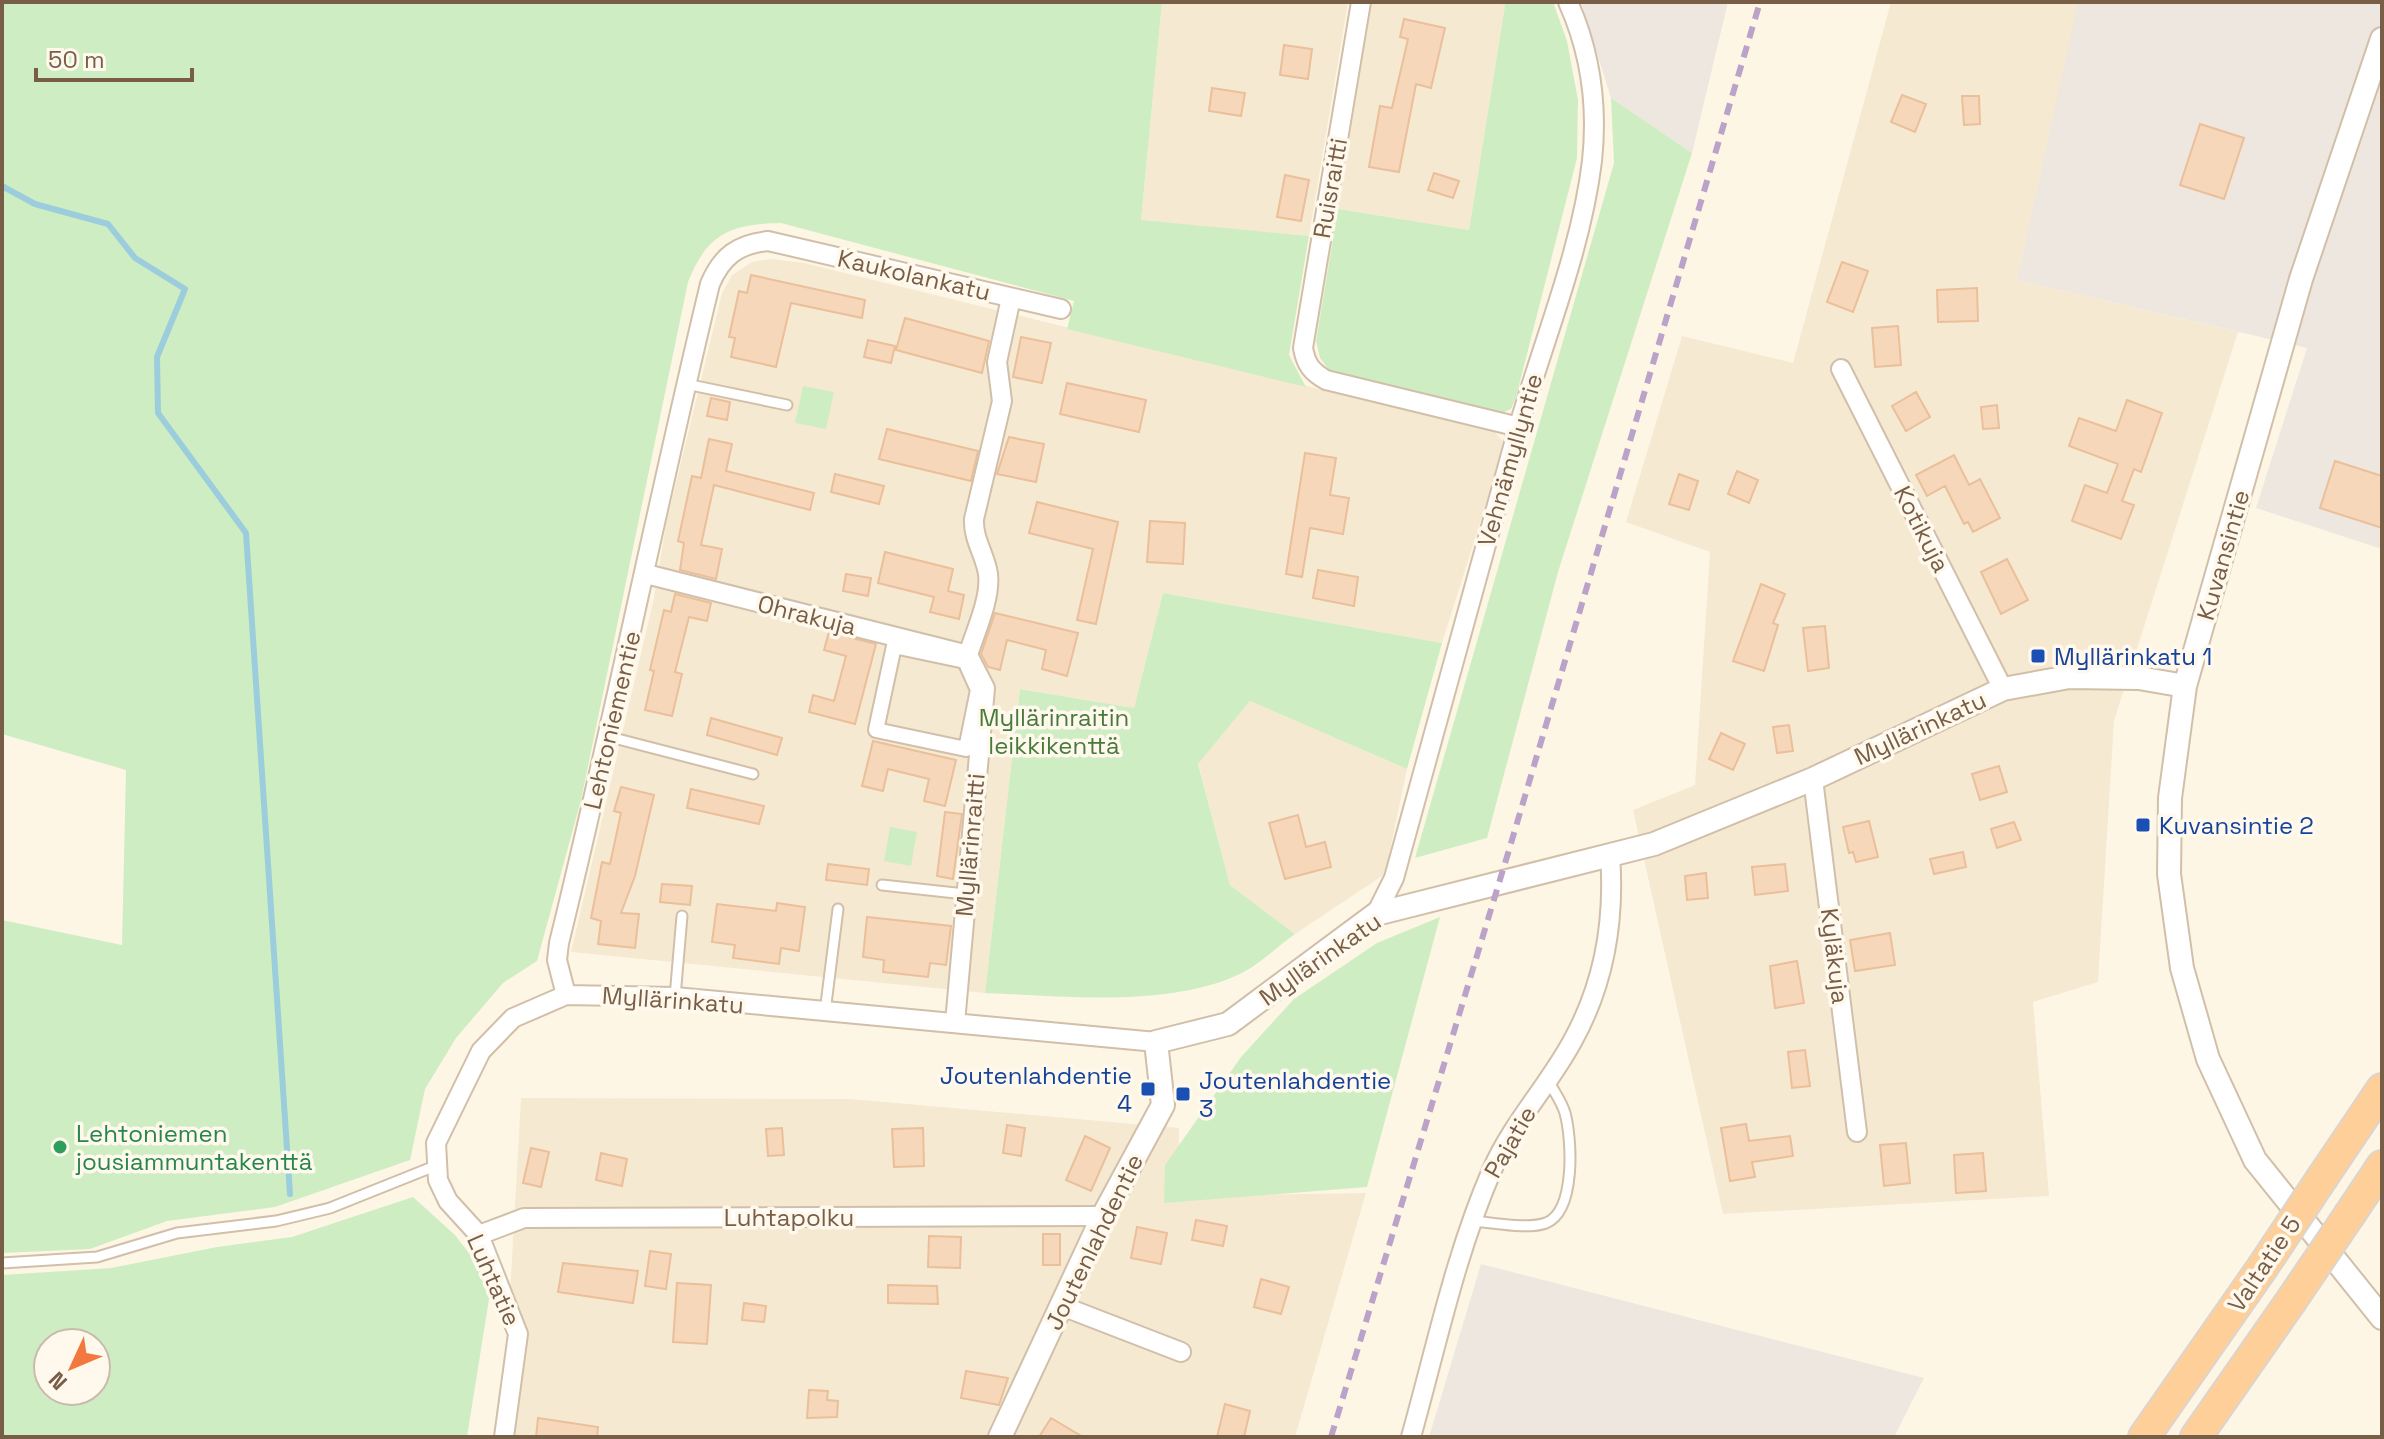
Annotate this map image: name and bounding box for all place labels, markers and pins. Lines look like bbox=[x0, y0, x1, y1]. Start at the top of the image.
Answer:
place label: Myllärinkatu 1 bbox=[2054, 641, 2212, 672]
marker: Myllärinkatu 1 bbox=[2029, 647, 2047, 665]
place label: Kuvansintie 2 bbox=[2159, 810, 2314, 841]
marker: Kuvansintie 2 bbox=[2134, 816, 2152, 834]
place label: Joutenlahdentie 4 bbox=[940, 1060, 1132, 1119]
place label: Joutenlahdentie 3 bbox=[1199, 1065, 1391, 1124]
marker: Joutenlahdentie 4 bbox=[1139, 1080, 1157, 1098]
marker: Joutenlahdentie 3 bbox=[1174, 1085, 1192, 1103]
place label: Lehtoniemen jousiammuntakenttä bbox=[75, 1118, 313, 1177]
marker: Lehtoniemen jousiammuntakenttä bbox=[51, 1138, 69, 1156]

